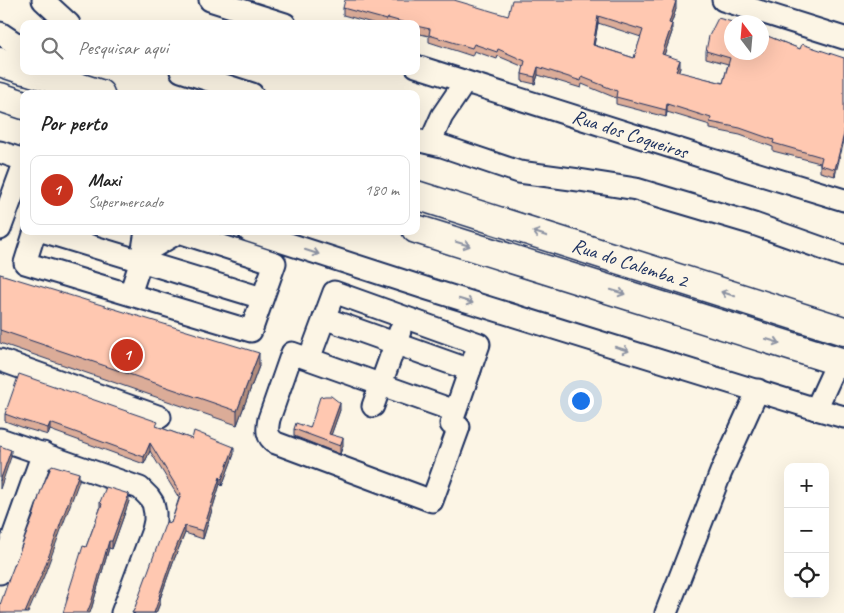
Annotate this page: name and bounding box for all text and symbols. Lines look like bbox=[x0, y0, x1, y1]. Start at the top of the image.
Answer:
north arrow bbox=[724, 15, 769, 60]
search box bbox=[20, 20, 420, 75]
icon: search bbox=[38, 34, 66, 62]
text: Pesquisar aqui bbox=[78, 36, 168, 60]
street label: Rua dos Coqueiros bbox=[569, 104, 693, 165]
text: Por perto bbox=[40, 110, 107, 136]
text: Maxi bbox=[88, 168, 121, 192]
text: 1 bbox=[53, 180, 61, 200]
text: 180 m bbox=[365, 180, 399, 200]
text: Supermercado bbox=[88, 192, 163, 212]
one-way arrow bbox=[532, 229, 548, 239]
street label: Rua do Calemba 2 bbox=[569, 233, 693, 294]
one-way arrow bbox=[454, 239, 470, 249]
one-way arrow bbox=[303, 247, 319, 257]
one-way arrow bbox=[609, 288, 625, 298]
one-way arrow bbox=[721, 289, 736, 298]
one-way arrow bbox=[458, 297, 474, 306]
pin: 1 bbox=[111, 336, 143, 374]
one-way arrow bbox=[764, 337, 780, 346]
one-way arrow bbox=[613, 344, 629, 354]
your location bbox=[568, 388, 594, 414]
map controls bbox=[784, 463, 829, 598]
button: + bbox=[784, 463, 829, 508]
button: − bbox=[784, 508, 829, 553]
button: locate bbox=[784, 553, 829, 598]

